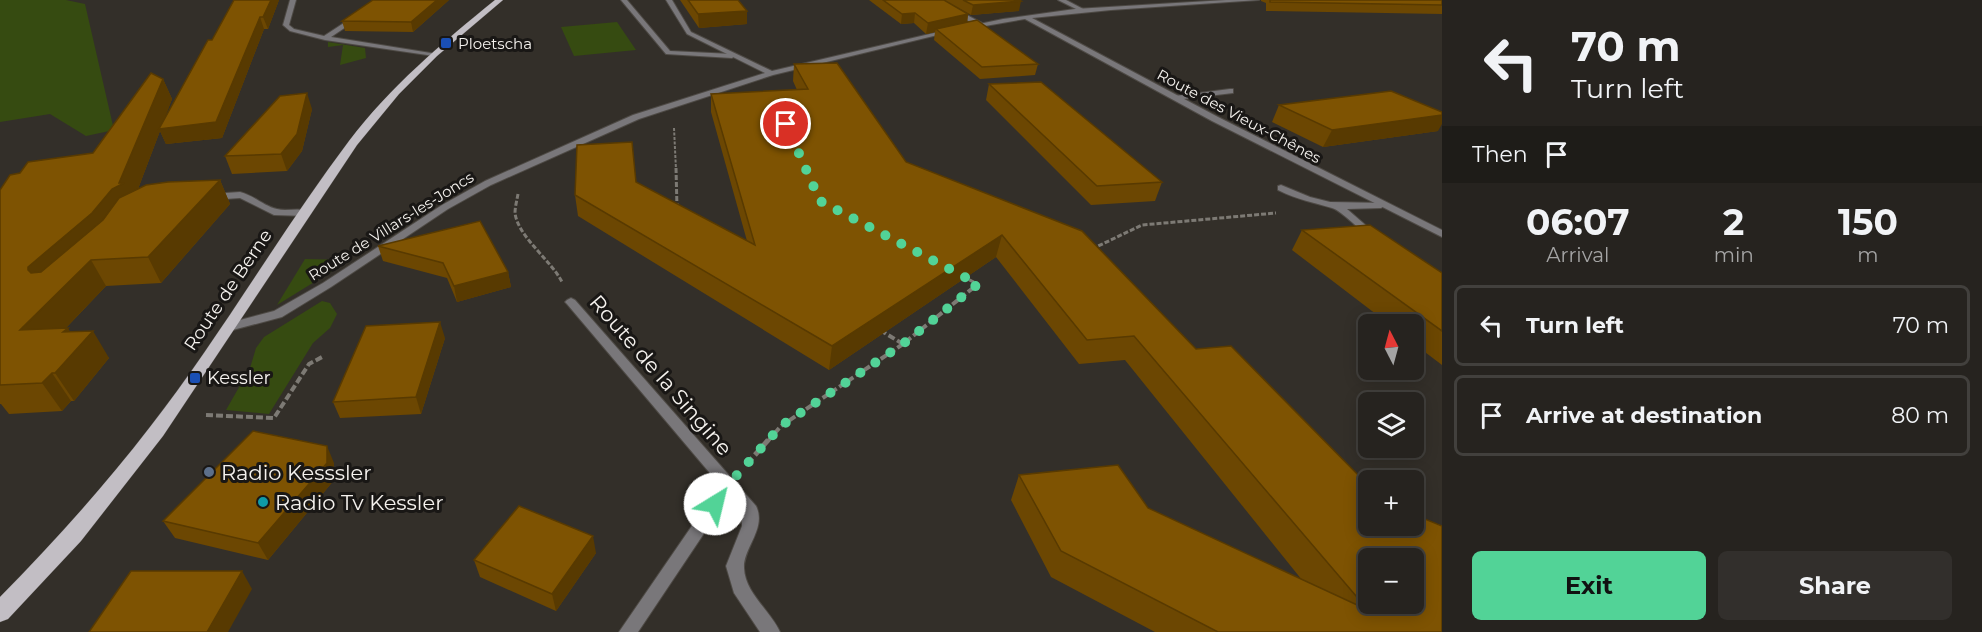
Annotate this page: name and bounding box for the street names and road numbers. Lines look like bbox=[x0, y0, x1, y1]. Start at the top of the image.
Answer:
street label: Route des Vieux-Chênes bbox=[1154, 65, 1324, 167]
street label: Route de Villars-les-Joncs bbox=[305, 167, 477, 285]
street label: Route de Berne bbox=[179, 225, 277, 355]
street label: Route de la Singine bbox=[585, 290, 737, 460]

